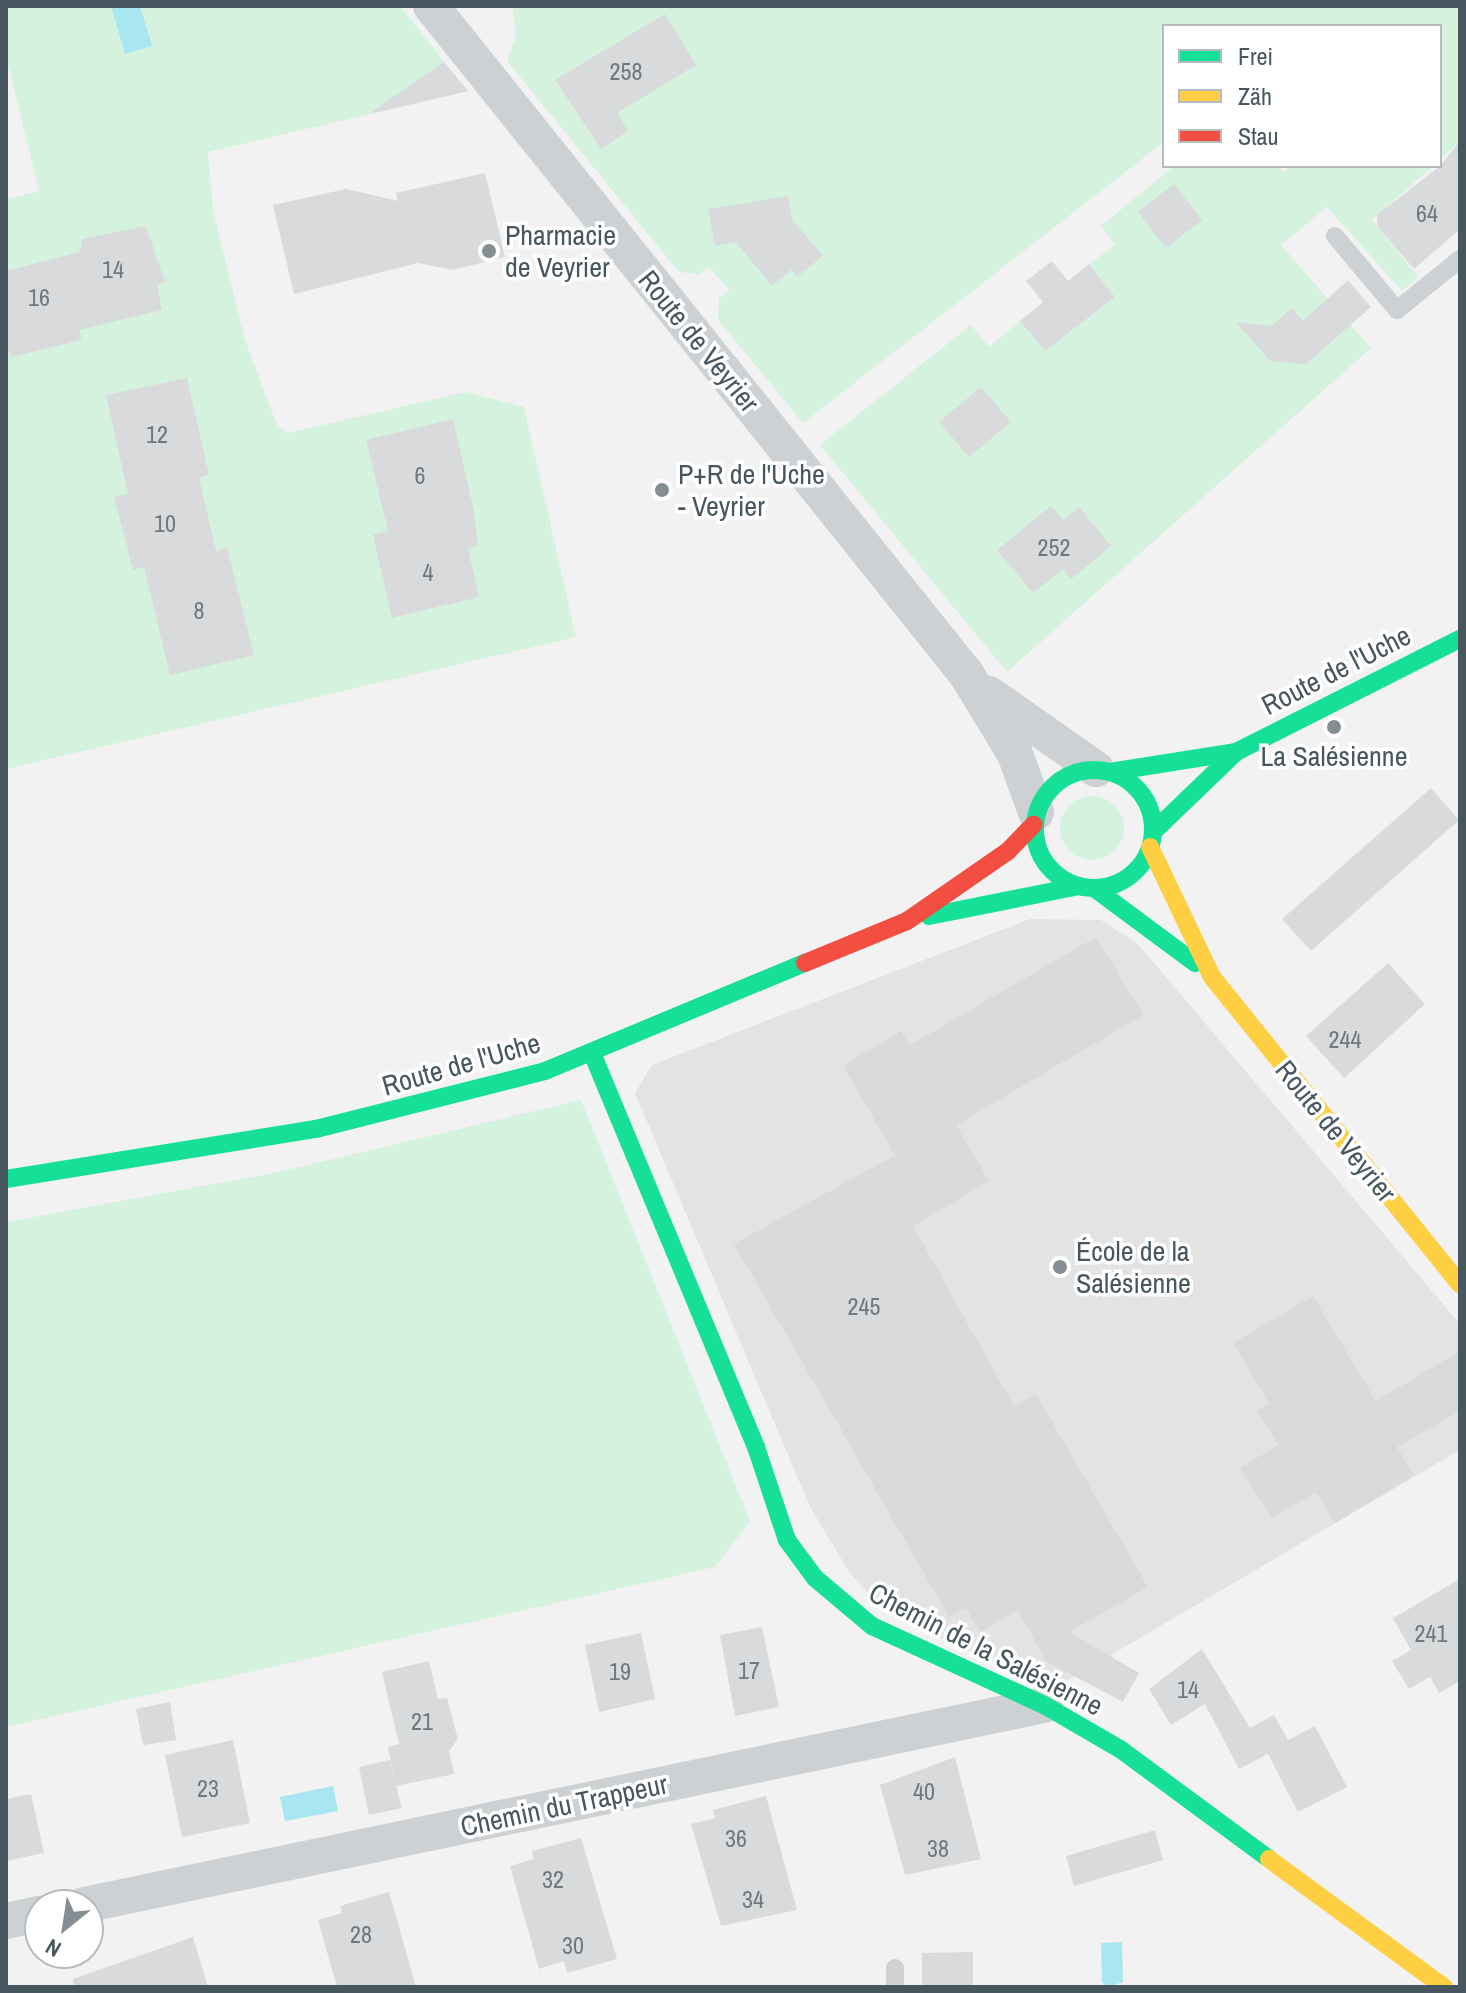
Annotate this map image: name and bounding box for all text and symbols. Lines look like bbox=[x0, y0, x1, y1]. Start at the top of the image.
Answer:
legend bbox=[1162, 24, 1442, 168]
text: Frei bbox=[1238, 40, 1273, 72]
house number: 258 bbox=[610, 58, 642, 86]
text: Zäh bbox=[1238, 80, 1272, 112]
text: Stau bbox=[1238, 120, 1279, 152]
house number: 64 bbox=[1416, 200, 1438, 228]
place label: Pharmacie de Veyrier bbox=[505, 218, 616, 284]
marker: Pharmacie de Veyrier bbox=[480, 242, 498, 260]
house number: 14 bbox=[102, 256, 124, 284]
street label: Route de Veyrier bbox=[632, 263, 766, 419]
house number: 16 bbox=[28, 284, 50, 312]
house number: 12 bbox=[146, 421, 168, 449]
place label: P+R de l'Uche - Veyrier bbox=[678, 457, 825, 523]
house number: 6 bbox=[415, 462, 425, 490]
marker: P+R de l'Uche - Veyrier bbox=[653, 481, 671, 499]
house number: 10 bbox=[154, 510, 176, 538]
house number: 252 bbox=[1038, 534, 1070, 562]
house number: 4 bbox=[423, 559, 433, 587]
house number: 8 bbox=[194, 597, 204, 625]
street label: Route de l'Uche bbox=[1256, 618, 1416, 722]
marker: La Salésienne bbox=[1325, 718, 1343, 736]
place label: La Salésienne bbox=[1261, 739, 1407, 773]
street label: Route de l'Uche bbox=[378, 1025, 544, 1103]
house number: 244 bbox=[1329, 1026, 1361, 1054]
street label: Route de Veyrier bbox=[1269, 1053, 1403, 1209]
place label: École de la Salésienne bbox=[1076, 1234, 1191, 1300]
marker: École de la Salésienne bbox=[1051, 1258, 1069, 1276]
house number: 245 bbox=[848, 1293, 880, 1321]
street label: Chemin de la Salésienne bbox=[864, 1576, 1108, 1722]
house number: 241 bbox=[1415, 1620, 1447, 1648]
house number: 17 bbox=[738, 1657, 760, 1685]
house number: 19 bbox=[609, 1658, 631, 1686]
house number: 14 bbox=[1177, 1676, 1199, 1704]
house number: 21 bbox=[411, 1708, 433, 1736]
street label: Chemin du Trappeur bbox=[457, 1767, 671, 1843]
house number: 23 bbox=[197, 1775, 219, 1803]
house number: 40 bbox=[913, 1778, 935, 1806]
house number: 36 bbox=[725, 1825, 747, 1853]
house number: 38 bbox=[927, 1835, 949, 1863]
house number: 32 bbox=[542, 1866, 564, 1894]
house number: 34 bbox=[742, 1886, 764, 1914]
north arrow bbox=[24, 1889, 104, 1969]
house number: 28 bbox=[350, 1921, 372, 1949]
text: N bbox=[40, 1932, 66, 1964]
house number: 30 bbox=[562, 1932, 584, 1960]

